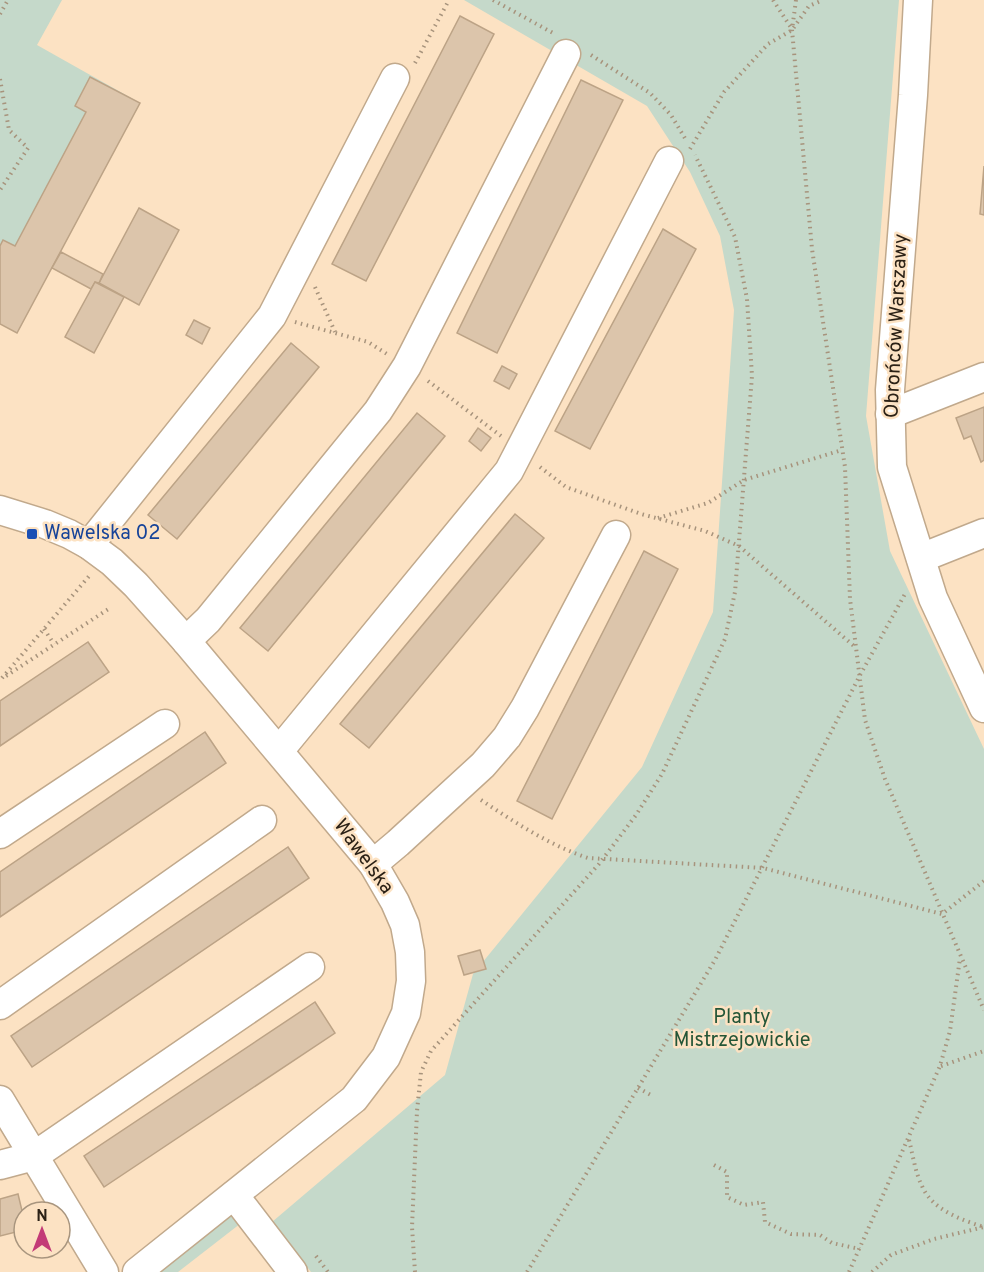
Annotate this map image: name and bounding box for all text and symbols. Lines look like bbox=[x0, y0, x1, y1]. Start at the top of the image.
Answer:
street label: Obrońców Warszawy bbox=[879, 233, 915, 419]
place label: Wawelska 02 bbox=[44, 521, 161, 547]
marker: Wawelska 02 bbox=[25, 527, 39, 541]
street label: Wawelska bbox=[327, 814, 399, 900]
park label: Planty Mistrzejowickie bbox=[673, 1005, 811, 1054]
north arrow bbox=[12, 1200, 72, 1260]
text: N bbox=[36, 1207, 48, 1227]

